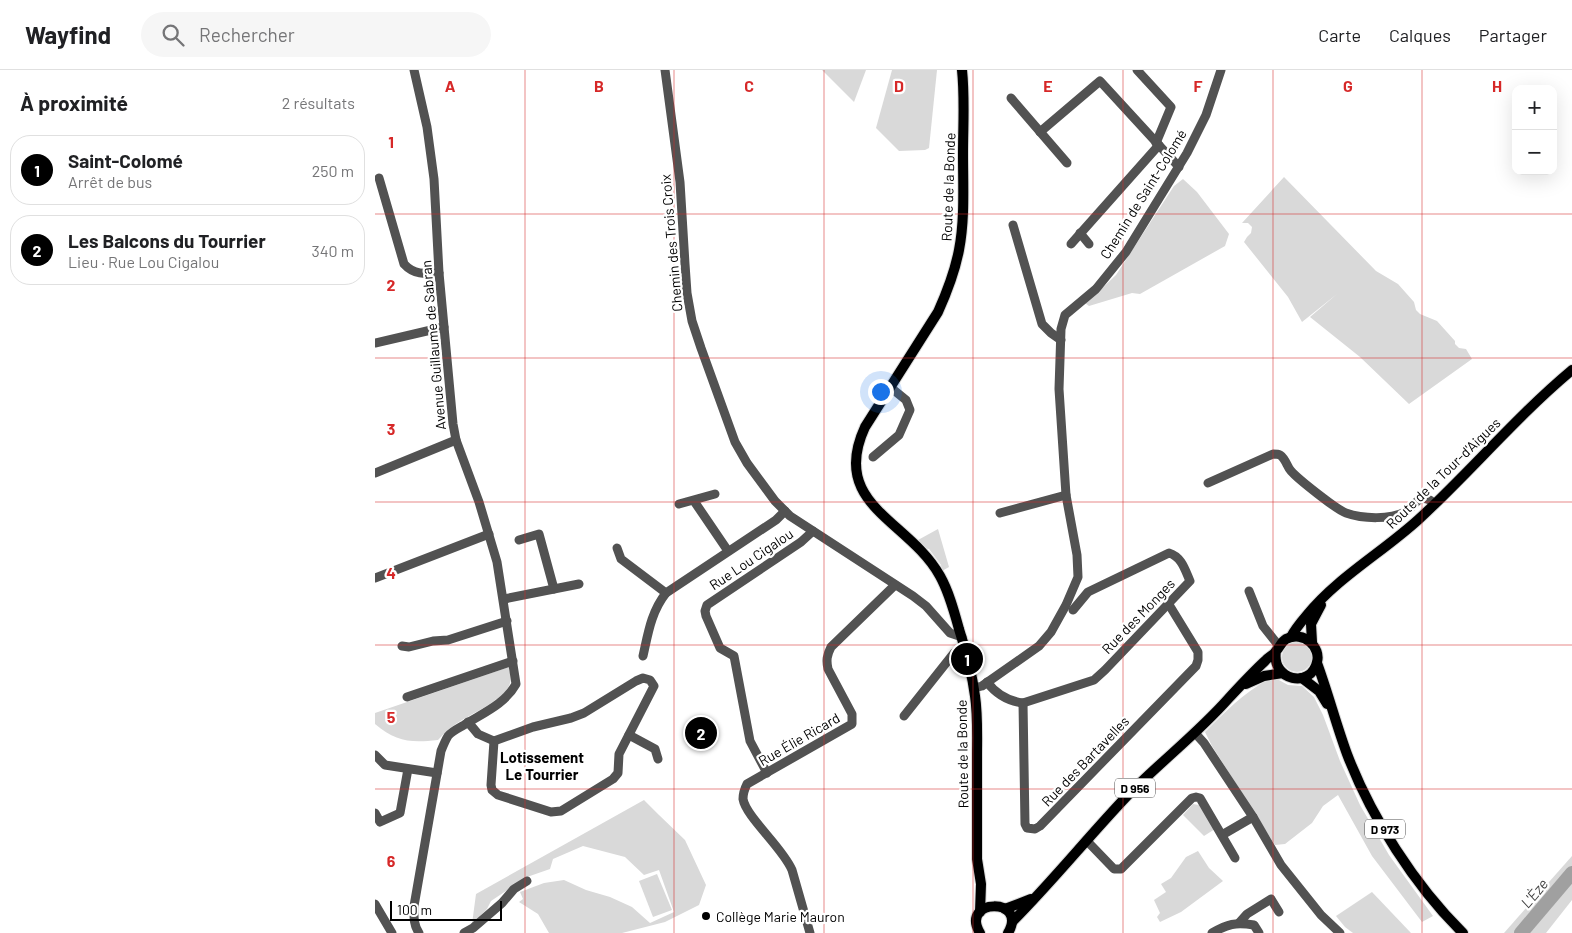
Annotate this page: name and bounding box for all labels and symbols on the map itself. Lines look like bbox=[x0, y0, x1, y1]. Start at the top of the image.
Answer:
text: A bbox=[445, 76, 456, 95]
text: B bbox=[594, 76, 604, 95]
text: C bbox=[744, 76, 754, 95]
text: D bbox=[894, 76, 904, 95]
text: E bbox=[1043, 76, 1053, 95]
text: F bbox=[1194, 76, 1203, 95]
text: G bbox=[1343, 76, 1353, 95]
text: H bbox=[1492, 76, 1502, 95]
street label: Chemin de Saint-Colomé bbox=[1096, 126, 1190, 262]
text: 1 bbox=[388, 132, 394, 151]
street label: Route de la Bonde bbox=[938, 132, 958, 242]
street label: Chemin des Trois Croix bbox=[656, 173, 685, 312]
street label: Avenue Guillaume de Sabran bbox=[417, 259, 449, 431]
text: 2 bbox=[387, 275, 396, 294]
your location bbox=[868, 379, 894, 405]
street label: Route de la Tour-d'Aigues bbox=[1382, 414, 1504, 532]
text: 3 bbox=[387, 419, 395, 438]
street label: Rue Lou Cigalou bbox=[706, 525, 796, 593]
text: 4 bbox=[386, 563, 396, 582]
street label: Rue des Monges bbox=[1098, 575, 1178, 657]
pin: 1 bbox=[951, 640, 983, 678]
street label: Route de la Bonde bbox=[953, 699, 971, 809]
text: 5 bbox=[387, 707, 396, 726]
street label: Rue Élie Ricard bbox=[755, 709, 843, 769]
street label: Rue des Bartavelles bbox=[1038, 712, 1132, 810]
pin: 2 bbox=[685, 714, 717, 752]
district label: Lotissement Le Tourrier bbox=[500, 748, 584, 783]
road number: D 956 bbox=[1115, 778, 1155, 798]
road number: D 973 bbox=[1365, 820, 1405, 839]
text: 6 bbox=[387, 851, 396, 870]
water label: L'Èze bbox=[1517, 875, 1552, 911]
scale bar bbox=[390, 898, 503, 921]
place label: Collège Marie Mauron bbox=[716, 908, 845, 925]
marker: Collège Marie Mauron bbox=[700, 910, 712, 922]

